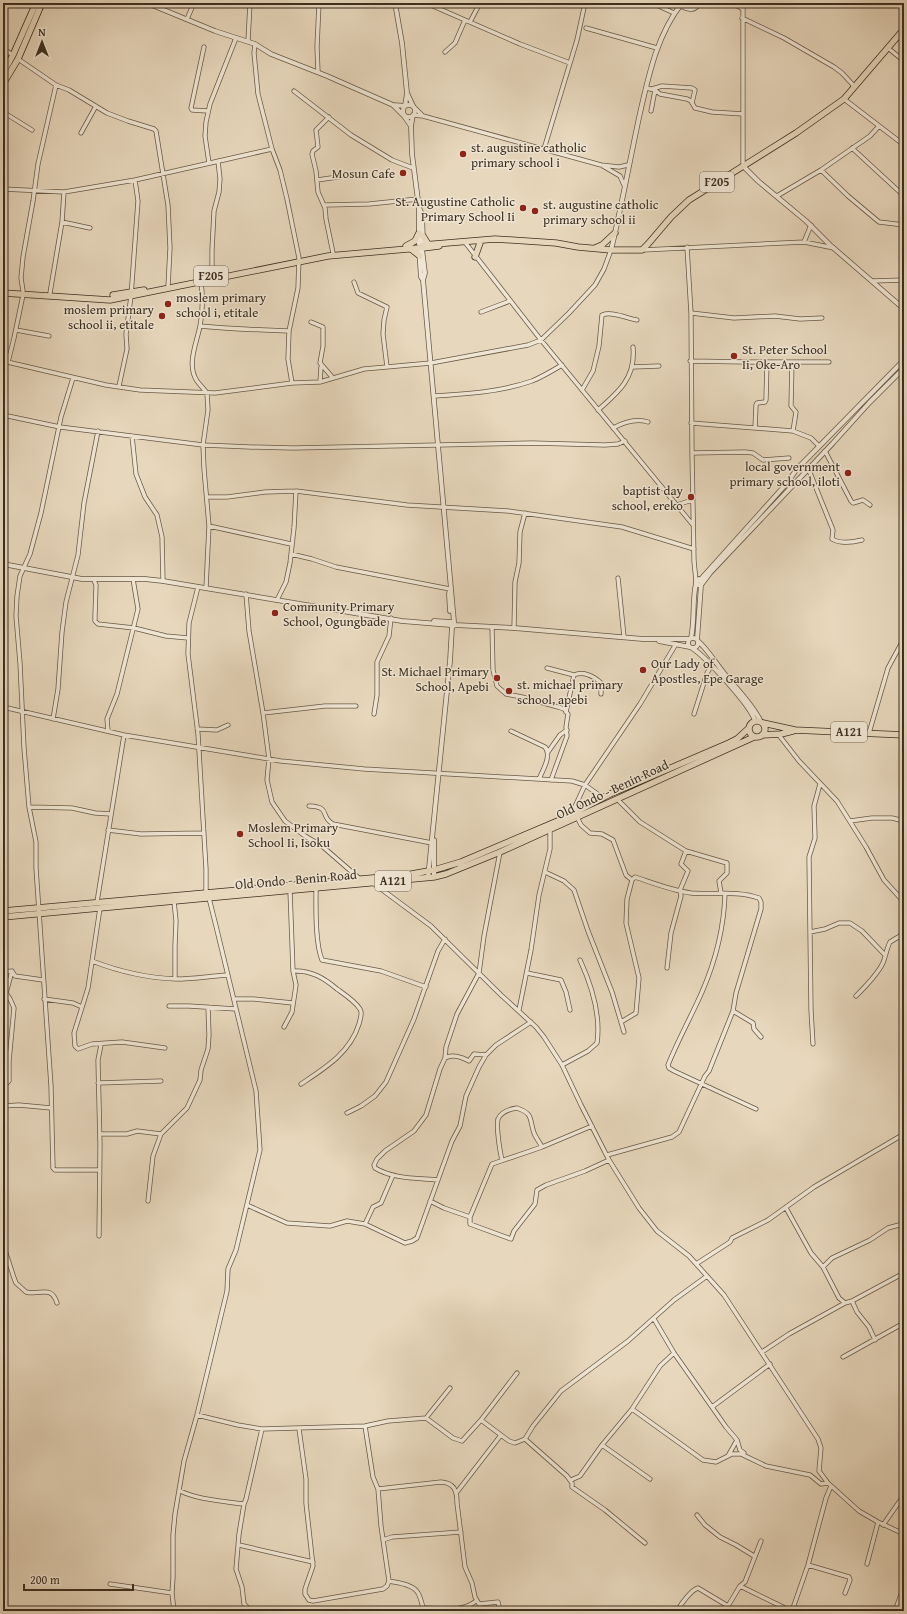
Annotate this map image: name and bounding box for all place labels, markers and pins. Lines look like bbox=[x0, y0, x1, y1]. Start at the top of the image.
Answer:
place label: st. augustine catholic primary school i bbox=[471, 138, 587, 172]
marker: st. augustine catholic primary school i bbox=[458, 149, 468, 159]
place label: Mosun Cafe bbox=[332, 164, 395, 183]
marker: Mosun Cafe bbox=[398, 168, 408, 178]
place label: St. Augustine Catholic Primary School Ii bbox=[395, 192, 515, 226]
place label: st. augustine catholic primary school ii bbox=[543, 195, 659, 229]
marker: St. Augustine Catholic Primary School Ii bbox=[518, 203, 528, 213]
marker: st. augustine catholic primary school ii bbox=[530, 206, 540, 216]
place label: moslem primary school i, etitale bbox=[176, 288, 267, 322]
marker: moslem primary school i, etitale bbox=[163, 299, 173, 309]
place label: moslem primary school ii, etitale bbox=[64, 300, 155, 334]
marker: moslem primary school ii, etitale bbox=[157, 311, 167, 321]
place label: St. Peter School Ii, Oke-Aro bbox=[742, 340, 827, 374]
marker: St. Peter School Ii, Oke-Aro bbox=[729, 351, 739, 361]
place label: local government primary school, iloti bbox=[729, 457, 840, 491]
marker: local government primary school, iloti bbox=[843, 468, 853, 478]
place label: baptist day school, ereko bbox=[612, 481, 684, 515]
marker: baptist day school, ereko bbox=[686, 492, 696, 502]
place label: Community Primary School, Ogungbade bbox=[283, 597, 395, 631]
marker: Community Primary School, Ogungbade bbox=[270, 608, 280, 618]
place label: Our Lady of Apostles, Epe Garage bbox=[651, 654, 764, 688]
place label: St. Michael Primary School, Apebi bbox=[382, 662, 490, 696]
marker: Our Lady of Apostles, Epe Garage bbox=[638, 665, 648, 675]
marker: St. Michael Primary School, Apebi bbox=[492, 673, 502, 683]
place label: st. michael primary school, apebi bbox=[517, 675, 624, 709]
marker: st. michael primary school, apebi bbox=[504, 686, 514, 696]
place label: Moslem Primary School Ii, Isoku bbox=[248, 818, 339, 852]
marker: Moslem Primary School Ii, Isoku bbox=[235, 829, 245, 839]

